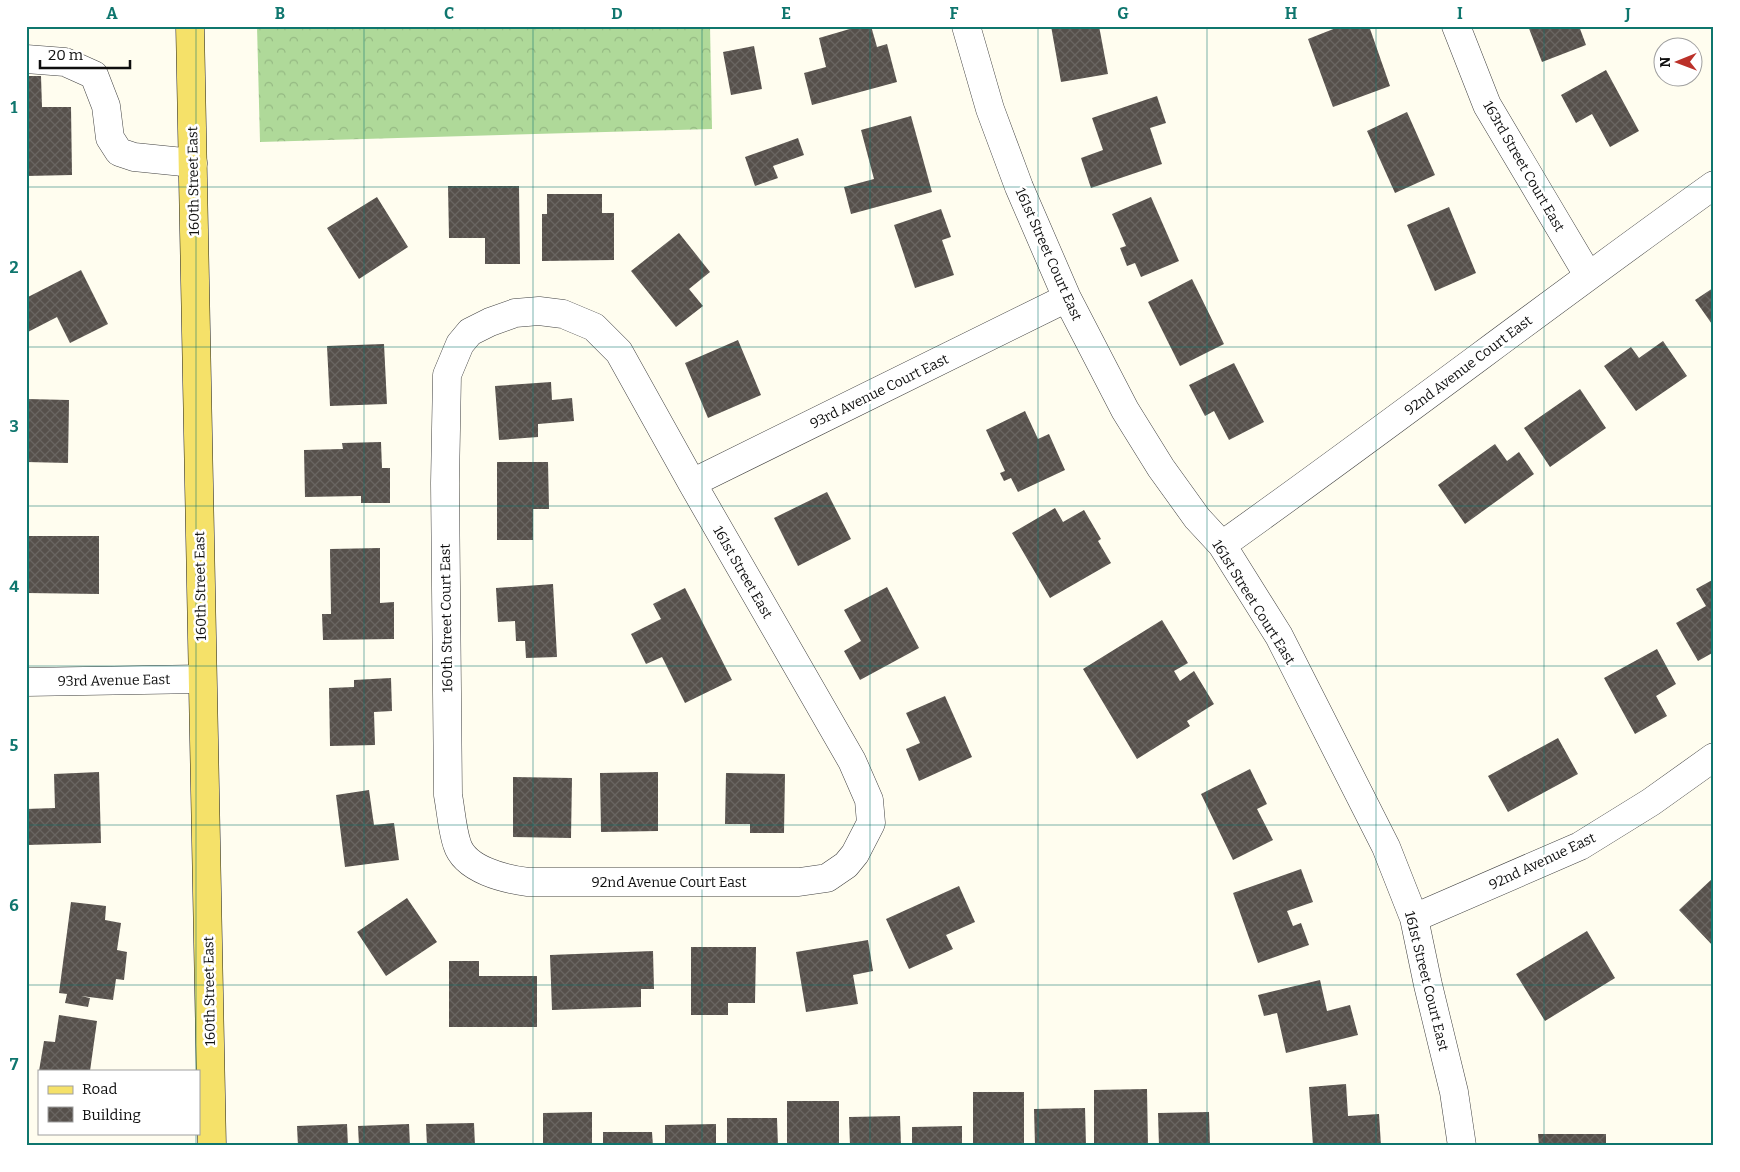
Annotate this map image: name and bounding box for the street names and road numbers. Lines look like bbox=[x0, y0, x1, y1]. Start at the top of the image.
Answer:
street label: 163rd Street Court East bbox=[1479, 98, 1568, 235]
street label: 160th Street East bbox=[184, 126, 203, 236]
street label: 161st Street Court East bbox=[1012, 185, 1086, 323]
street label: 92nd Avenue Court East bbox=[1401, 312, 1535, 419]
street label: 93rd Avenue Court East bbox=[807, 351, 951, 432]
street label: 161st Street East bbox=[709, 523, 776, 622]
street label: 160th Street East bbox=[191, 531, 210, 641]
street label: 161st Street Court East bbox=[1208, 537, 1299, 668]
street label: 160th Street Court East bbox=[437, 543, 456, 693]
street label: 93rd Avenue East bbox=[58, 671, 170, 690]
street label: 92nd Avenue East bbox=[1486, 829, 1598, 894]
street label: 92nd Avenue Court East bbox=[591, 874, 747, 891]
street label: 161st Street Court East bbox=[1401, 909, 1452, 1053]
street label: 160th Street East bbox=[200, 936, 219, 1046]

